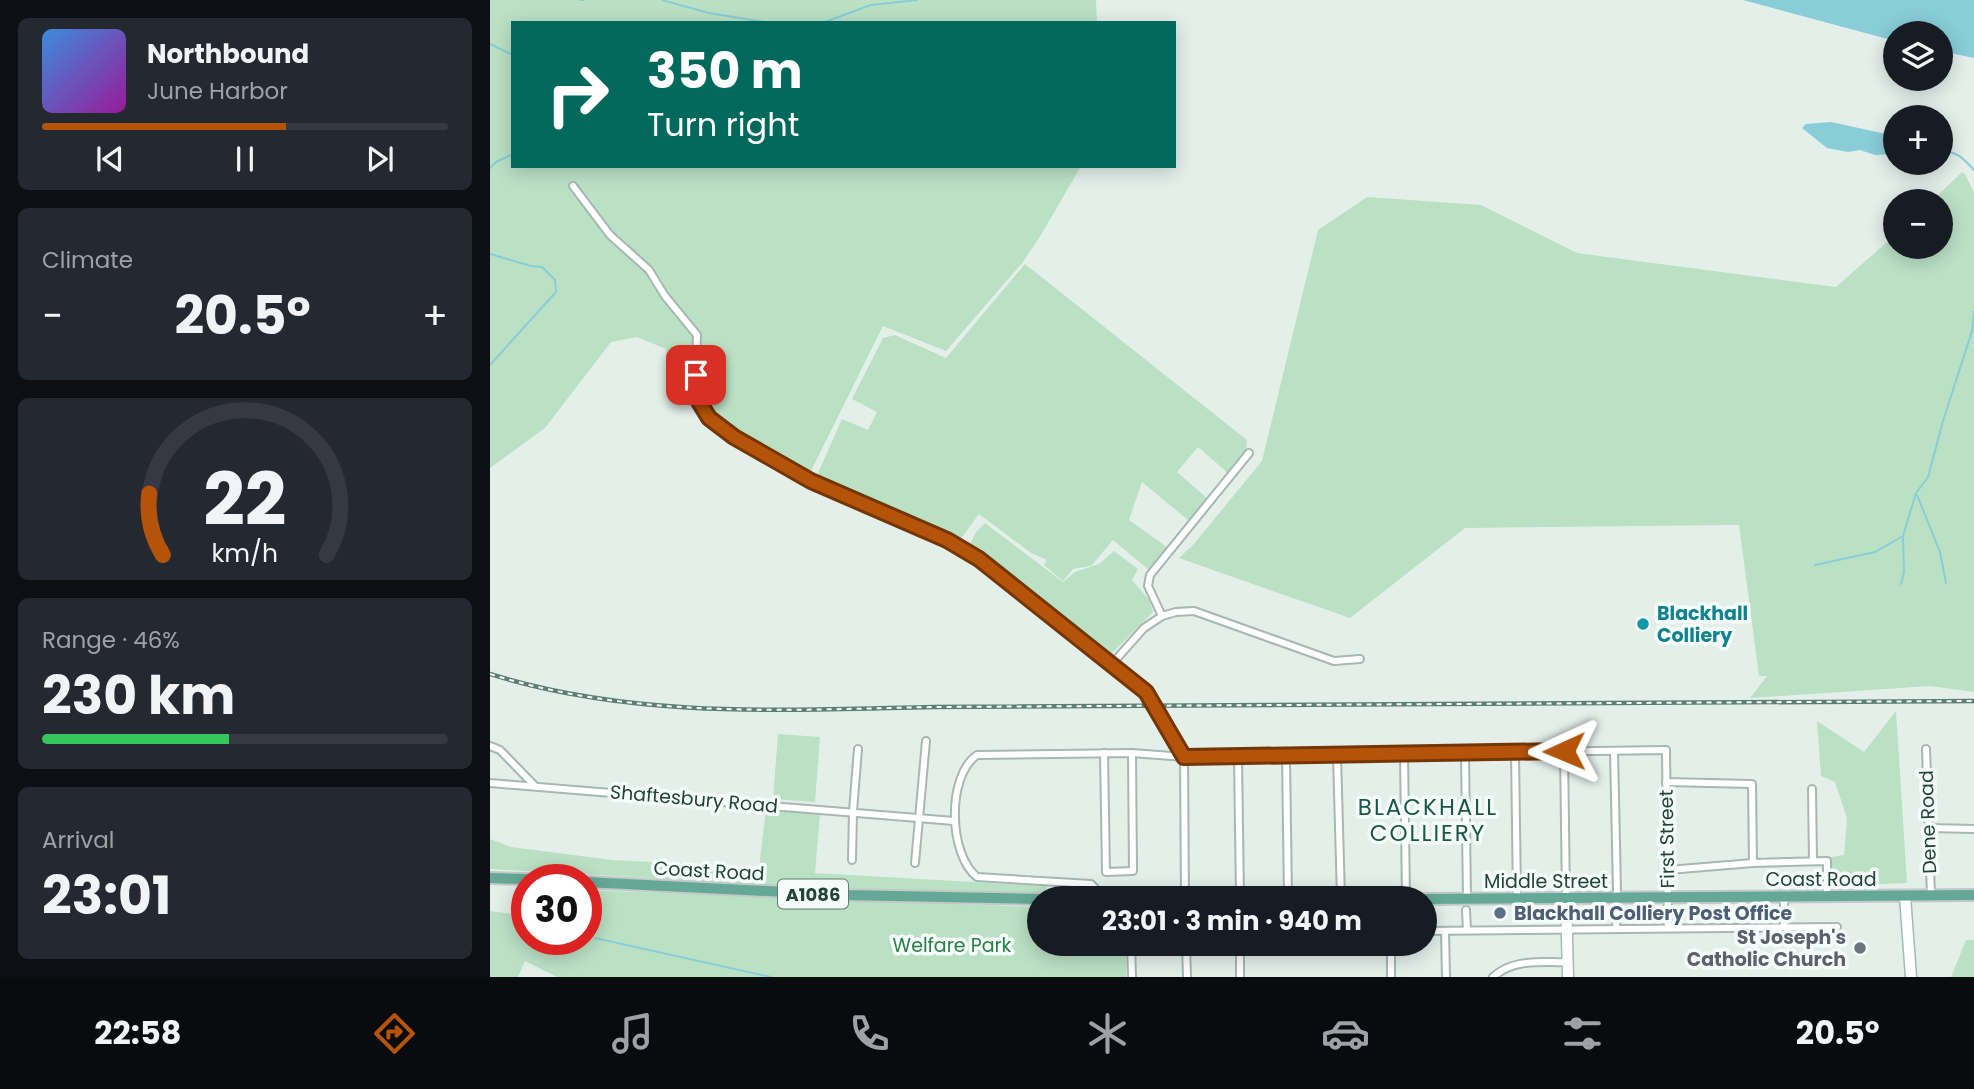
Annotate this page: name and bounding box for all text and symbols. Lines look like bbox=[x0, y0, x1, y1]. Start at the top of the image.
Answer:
map controls bbox=[1883, 21, 1953, 259]
button: layers bbox=[1883, 21, 1953, 91]
text: Northbound bbox=[147, 36, 309, 72]
text: 350 m bbox=[647, 37, 803, 105]
icon: right bbox=[532, 49, 623, 140]
text: June Harbor bbox=[147, 75, 288, 107]
text: Turn right bbox=[647, 102, 799, 147]
button: + bbox=[1883, 105, 1953, 175]
icon: previous bbox=[91, 140, 129, 178]
icon: pause bbox=[226, 140, 264, 178]
icon: next bbox=[361, 140, 399, 178]
button: − bbox=[1883, 189, 1953, 259]
text: Climate bbox=[42, 244, 133, 276]
text: 20.5° bbox=[174, 279, 311, 352]
text: − bbox=[42, 289, 63, 342]
text: + bbox=[422, 289, 448, 342]
pin bbox=[666, 345, 726, 405]
icon: arrive bbox=[677, 356, 715, 394]
text: 22 bbox=[203, 449, 287, 550]
text: km/h bbox=[212, 535, 278, 570]
place label: Blackhall Colliery bbox=[1657, 600, 1748, 649]
marker: Blackhall Colliery bbox=[1635, 616, 1651, 632]
text: Range · 46% bbox=[42, 624, 180, 656]
text: 230 km bbox=[42, 659, 235, 732]
position arrow bbox=[1527, 714, 1601, 788]
street label: Dene Road bbox=[1913, 770, 1943, 874]
street label: Shaftesbury Road bbox=[609, 778, 779, 820]
street label: First Street bbox=[1653, 789, 1681, 889]
district label: BLACKHALL COLLIERY bbox=[1358, 791, 1498, 849]
text: Arrival bbox=[42, 824, 114, 856]
street label: Coast Road bbox=[653, 855, 765, 887]
text: 23:01 bbox=[42, 859, 171, 932]
speed limit sign: 30 bbox=[511, 864, 602, 955]
street label: Coast Road bbox=[1766, 866, 1876, 893]
street label: Middle Street bbox=[1484, 868, 1608, 895]
road number: A1086 bbox=[778, 880, 848, 908]
place label: Blackhall Colliery Post Office bbox=[1514, 900, 1792, 927]
text: 23:01 · 3 min · 940 m bbox=[1102, 903, 1362, 939]
marker: Blackhall Colliery Post Office bbox=[1492, 905, 1508, 921]
place label: St Joseph's Catholic Church bbox=[1687, 924, 1846, 973]
park label: Welfare Park bbox=[893, 932, 1012, 959]
marker: St Joseph's Catholic Church bbox=[1852, 940, 1868, 956]
icon: directions bbox=[370, 1009, 419, 1058]
icon: music bbox=[608, 1009, 657, 1058]
icon: phone bbox=[845, 1009, 894, 1058]
icon: climate bbox=[1083, 1009, 1132, 1058]
icon: car bbox=[1321, 1009, 1370, 1058]
icon: filters bbox=[1558, 1009, 1607, 1058]
text: 22:58 bbox=[94, 1010, 181, 1055]
text: 20.5° bbox=[1796, 1010, 1880, 1055]

